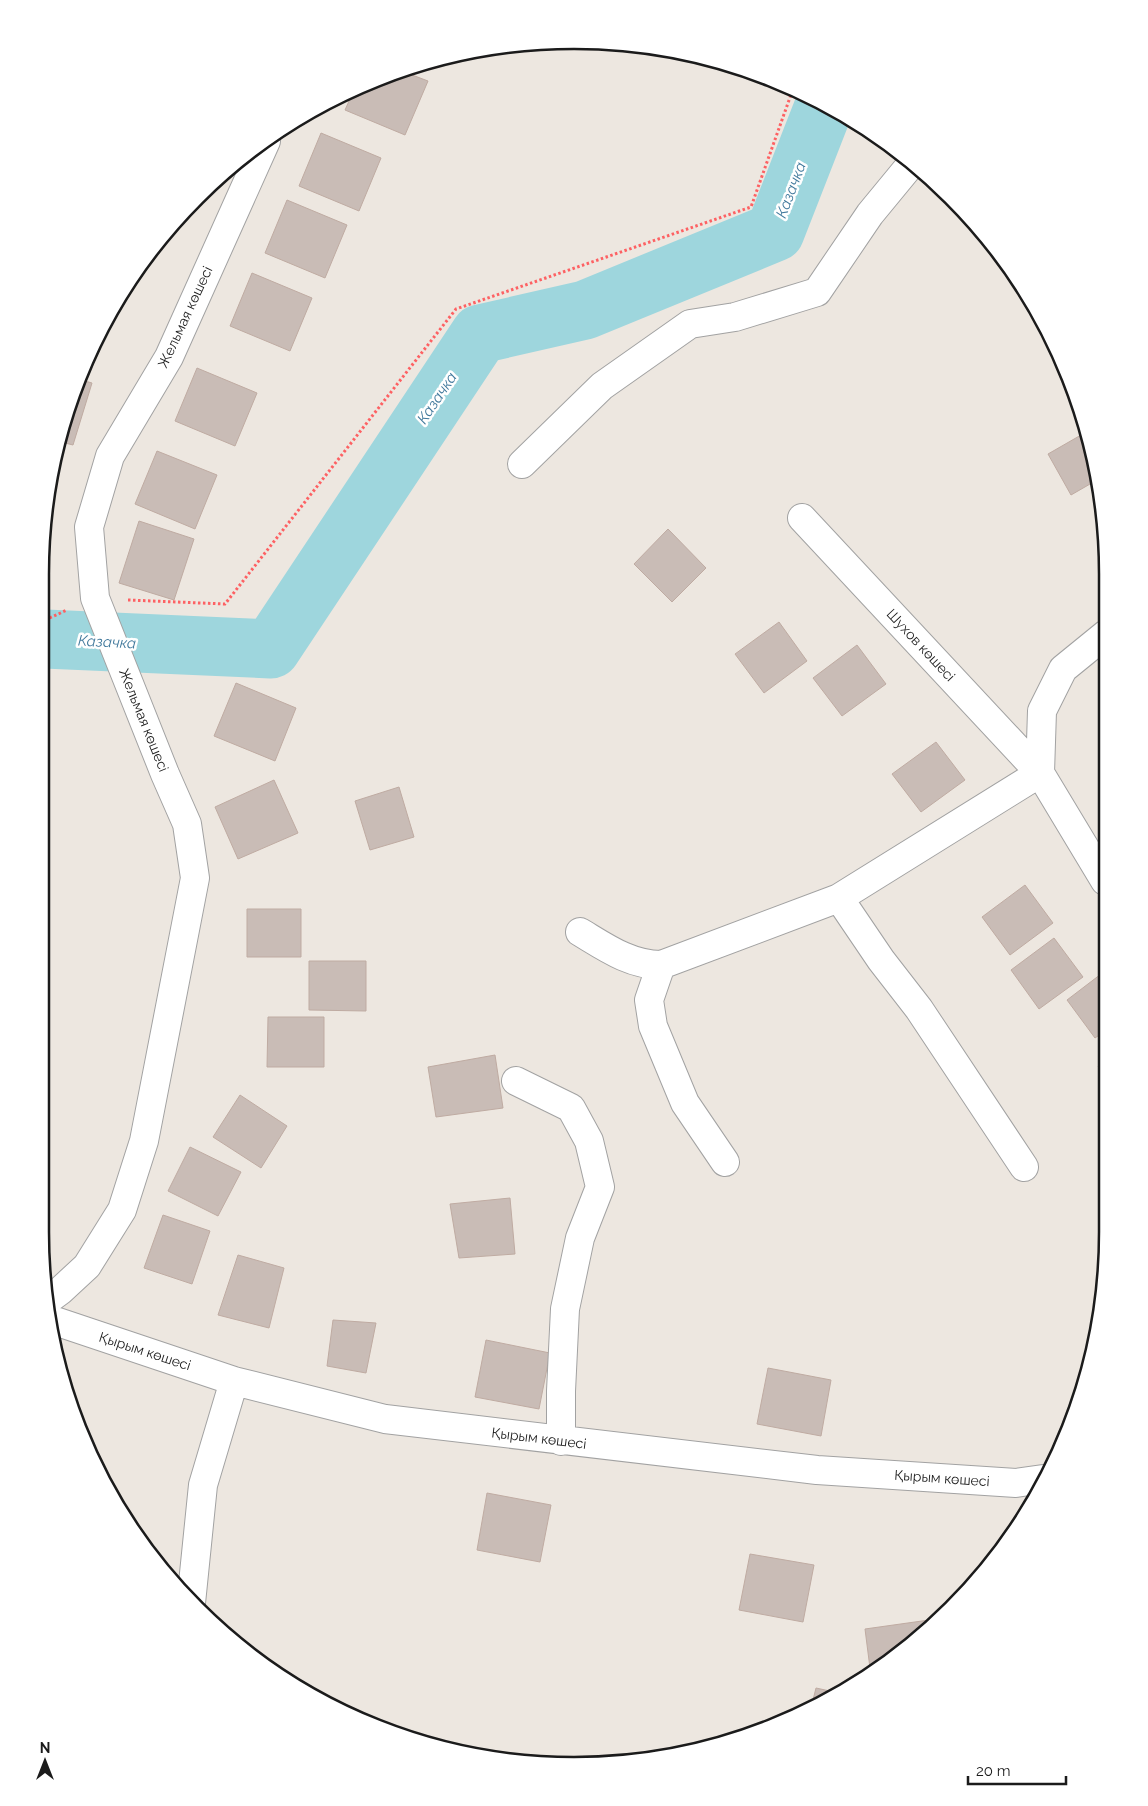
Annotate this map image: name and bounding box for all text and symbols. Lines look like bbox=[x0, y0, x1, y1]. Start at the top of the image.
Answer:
water label: Казачка bbox=[772, 160, 810, 220]
street label: Жельмая көшесі bbox=[155, 264, 215, 370]
water label: Казачка bbox=[413, 369, 461, 427]
street label: Шухов көшесі bbox=[884, 606, 958, 684]
water label: Казачка bbox=[78, 631, 137, 653]
street label: Жельмая көшесі bbox=[116, 666, 172, 774]
street label: Қырым көшесі bbox=[97, 1329, 193, 1373]
street label: Қырым көшесі bbox=[491, 1424, 587, 1452]
street label: Қырым көшесі bbox=[894, 1467, 990, 1489]
north arrow bbox=[20, 1736, 70, 1786]
text: N bbox=[40, 1740, 50, 1756]
scale bar bbox=[968, 1754, 1066, 1786]
text: 20 m bbox=[976, 1762, 1011, 1780]

